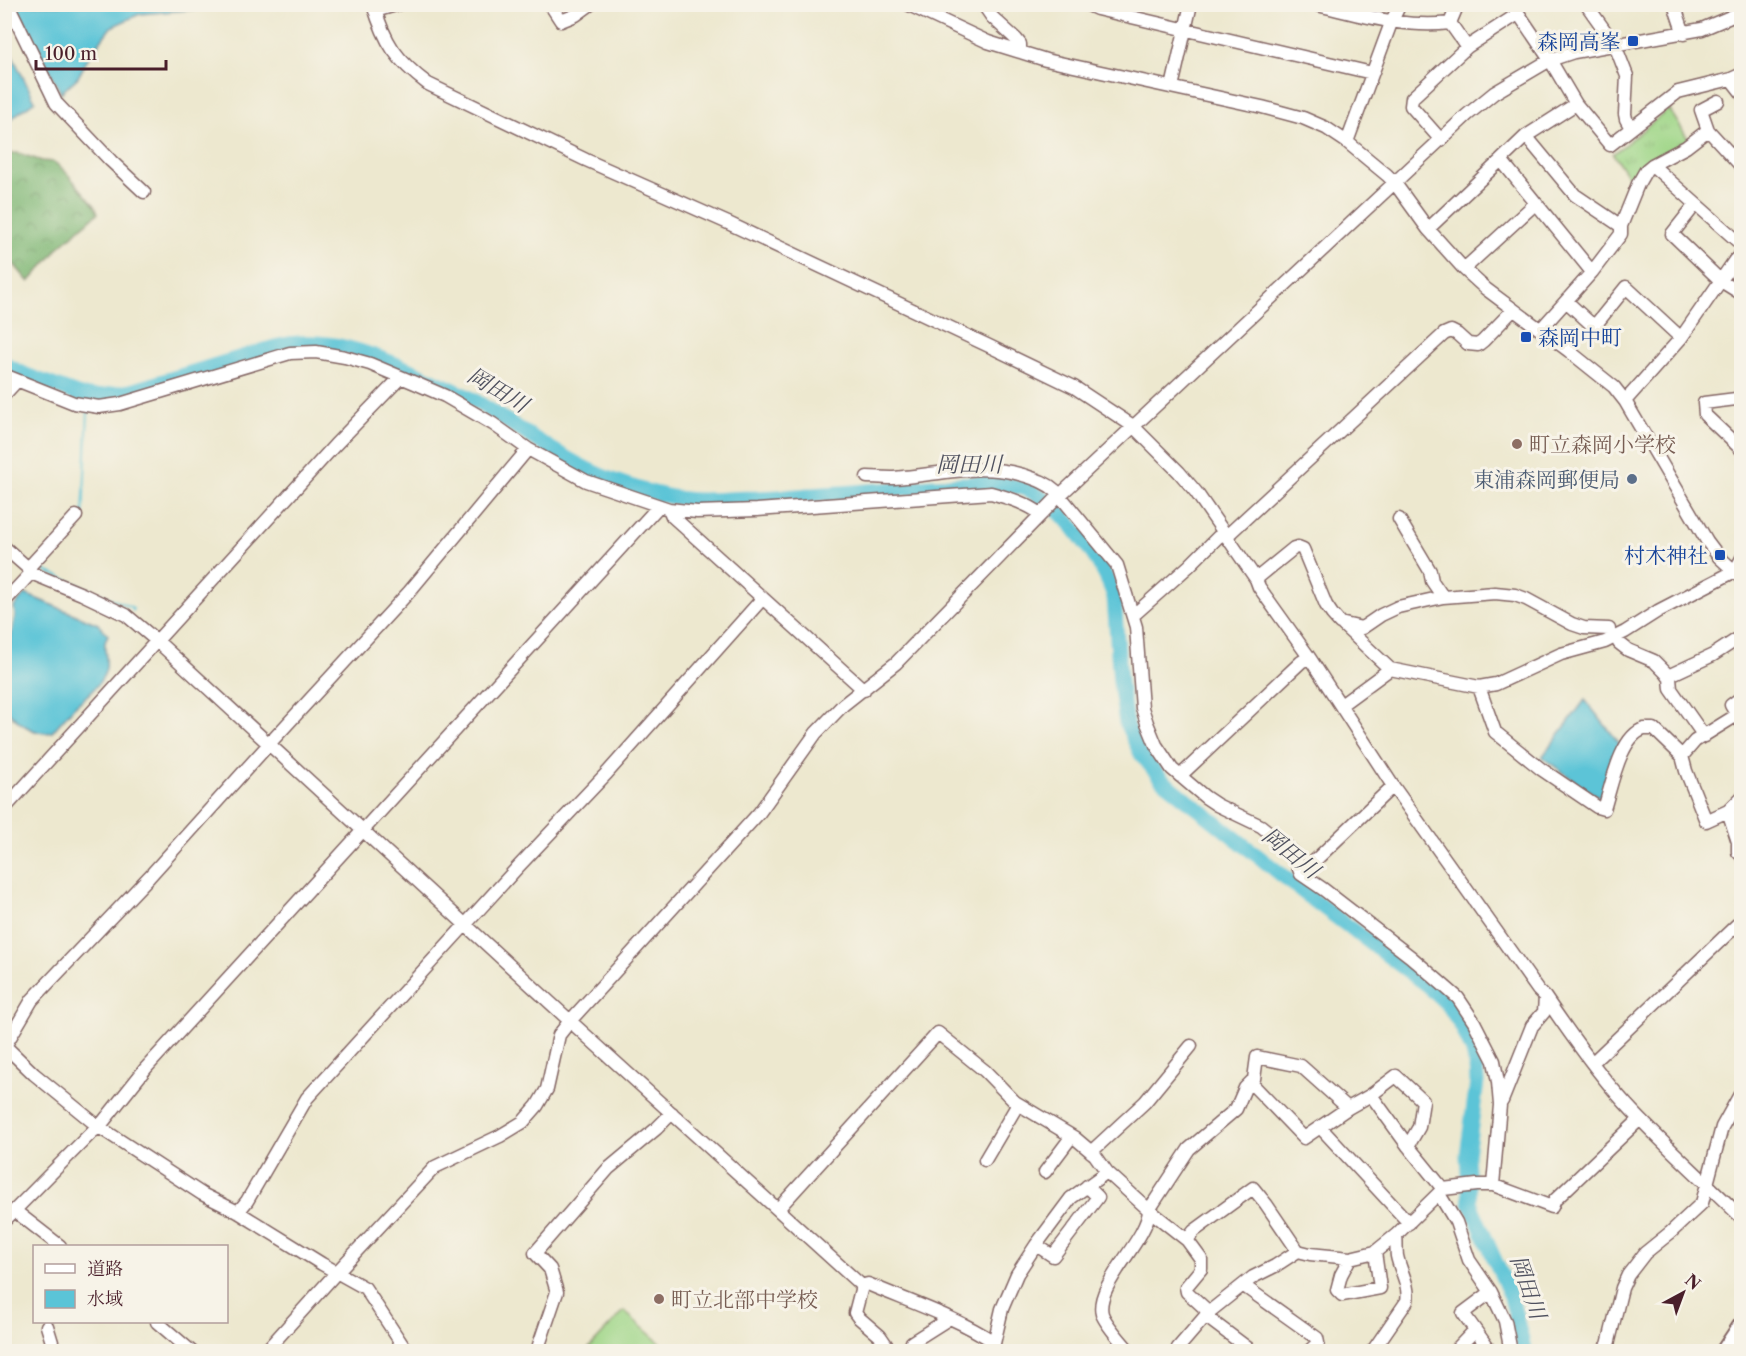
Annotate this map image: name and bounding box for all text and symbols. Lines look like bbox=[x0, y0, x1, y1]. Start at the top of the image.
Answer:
place label: 森岡高峯 bbox=[1537, 29, 1621, 54]
scale bar bbox=[36, 33, 166, 71]
marker: 森岡高峯 bbox=[1626, 34, 1640, 48]
text: 100 m bbox=[45, 43, 97, 65]
place label: 森岡中町 bbox=[1538, 325, 1622, 350]
marker: 森岡中町 bbox=[1519, 330, 1533, 344]
water label: 岡田川 bbox=[463, 361, 535, 420]
place label: 町立森岡小学校 bbox=[1529, 432, 1676, 457]
marker: 町立森岡小学校 bbox=[1510, 437, 1524, 451]
water label: 岡田川 bbox=[936, 451, 1004, 478]
place label: 東浦森岡郵便局 bbox=[1473, 467, 1620, 492]
marker: 東浦森岡郵便局 bbox=[1625, 472, 1639, 486]
place label: 村木神社 bbox=[1624, 543, 1708, 568]
marker: 村木神社 bbox=[1713, 548, 1727, 562]
water label: 岡田川 bbox=[1257, 822, 1327, 886]
legend bbox=[33, 1245, 228, 1323]
water label: 岡田川 bbox=[1504, 1251, 1552, 1324]
text: 道路 bbox=[87, 1258, 123, 1280]
north arrow bbox=[1653, 1263, 1713, 1323]
text: N bbox=[1681, 1270, 1705, 1294]
place label: 町立北部中学校 bbox=[671, 1287, 818, 1312]
text: 水域 bbox=[87, 1288, 123, 1310]
marker: 町立北部中学校 bbox=[652, 1292, 666, 1306]

